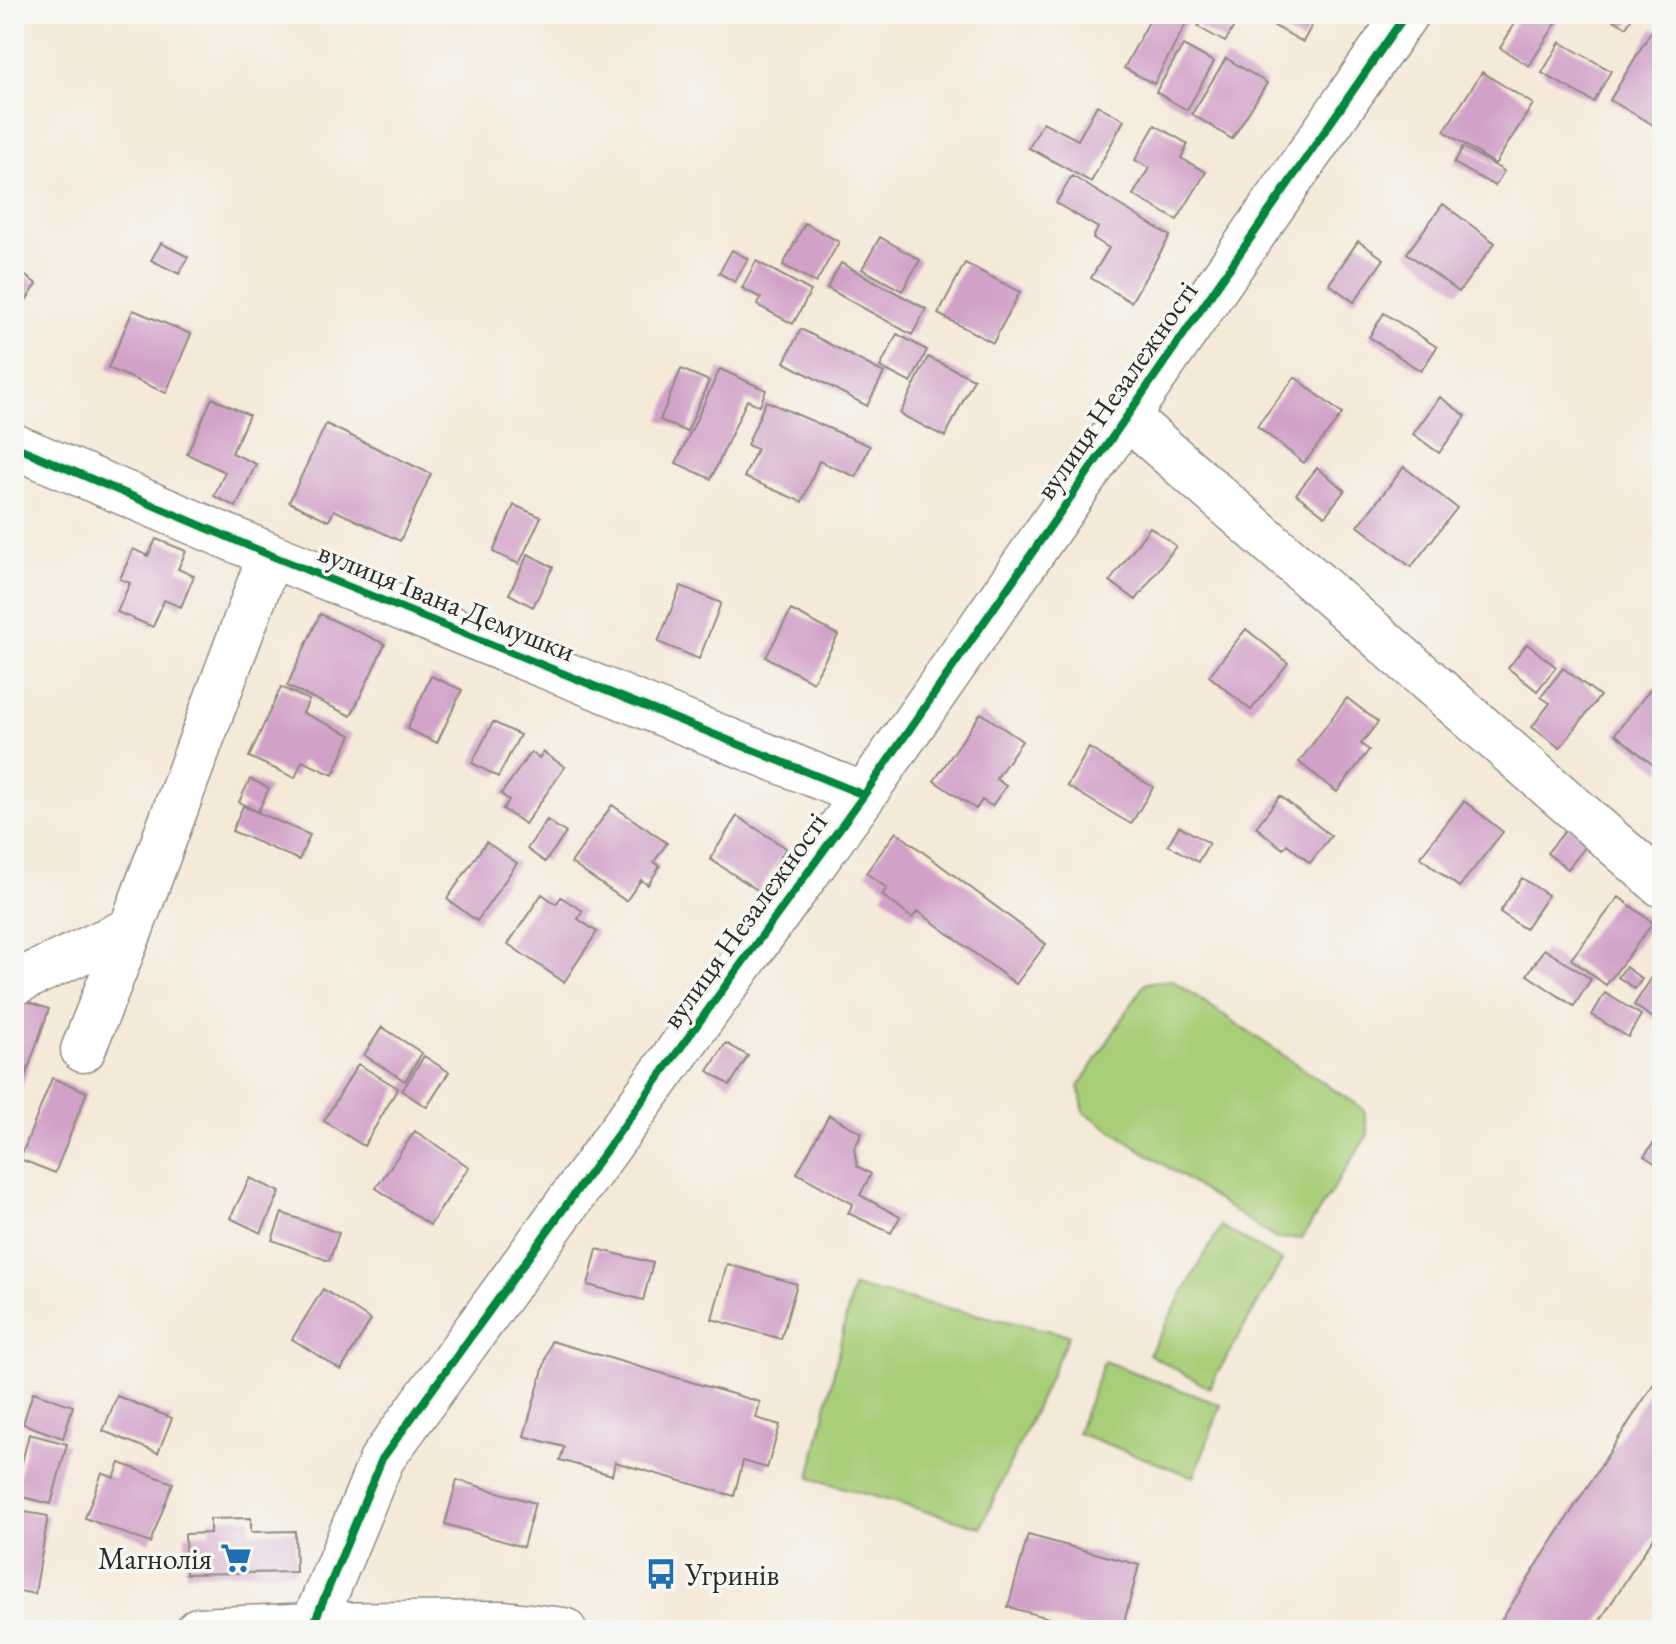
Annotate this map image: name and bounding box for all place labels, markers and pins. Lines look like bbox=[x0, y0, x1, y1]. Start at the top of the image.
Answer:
place label: Магнолія bbox=[98, 1539, 212, 1578]
supermarket icon: Магнолія bbox=[219, 1541, 253, 1575]
place label: Угринів bbox=[684, 1555, 779, 1594]
bus stop icon: Угринів bbox=[644, 1557, 678, 1591]

